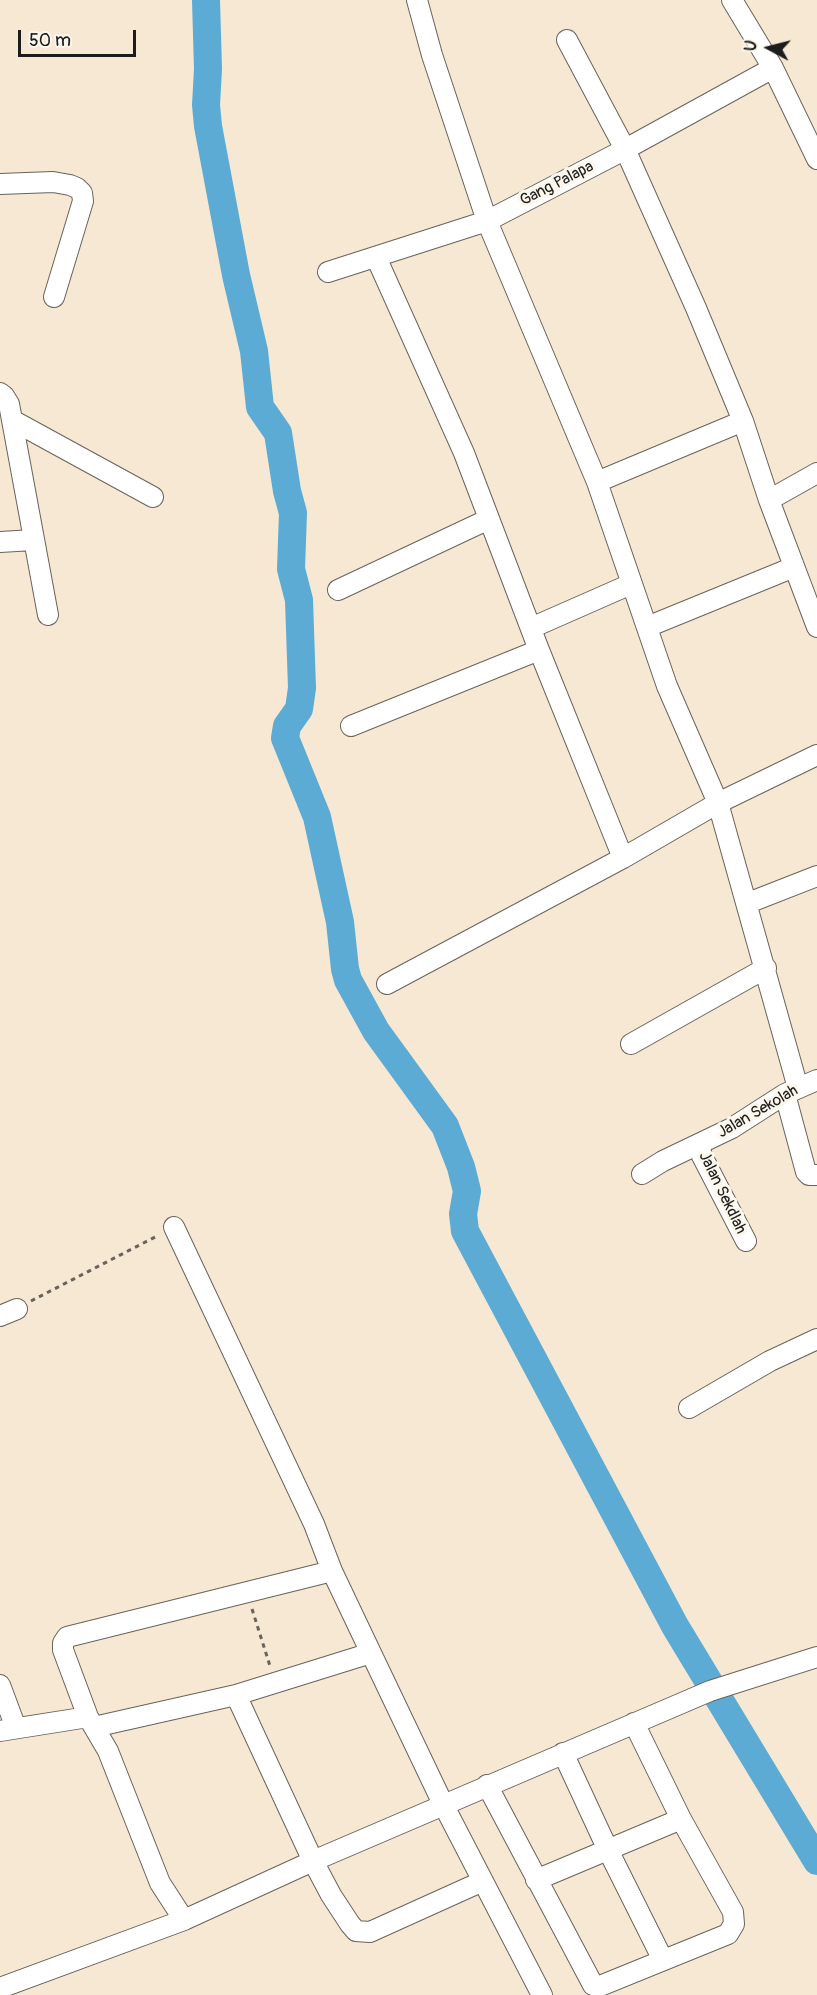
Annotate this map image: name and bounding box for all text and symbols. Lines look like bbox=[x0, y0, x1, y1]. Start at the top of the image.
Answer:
scale bar bbox=[21, 18, 140, 56]
north arrow bbox=[739, 18, 799, 78]
text: 50 m bbox=[29, 29, 71, 52]
text: U bbox=[741, 39, 762, 52]
street label: Gang Palapa bbox=[517, 157, 597, 211]
street label: Jalan Sekolah bbox=[714, 1081, 802, 1143]
street label: Jalan Sekdlah bbox=[694, 1149, 750, 1237]

